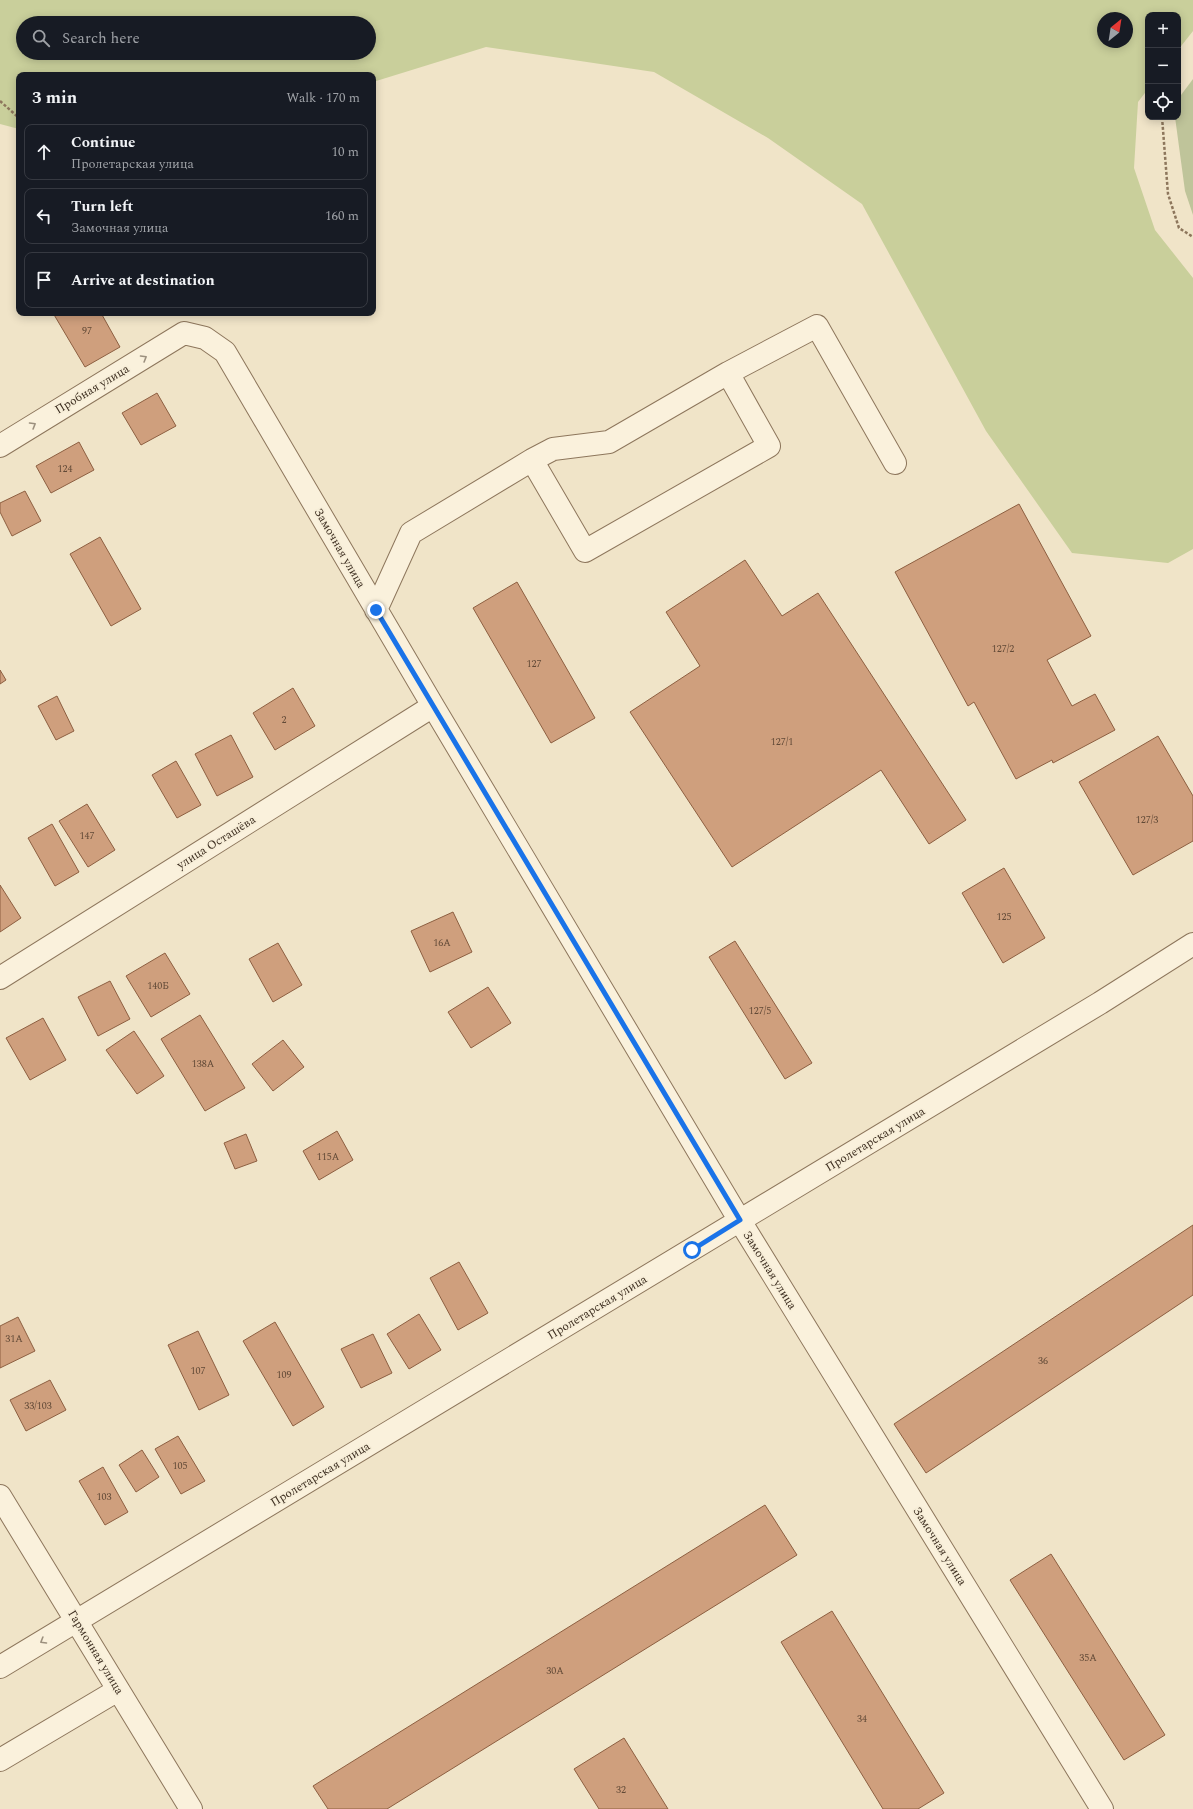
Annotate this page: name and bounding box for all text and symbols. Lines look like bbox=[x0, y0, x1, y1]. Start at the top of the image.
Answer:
north arrow bbox=[1097, 12, 1133, 48]
map controls bbox=[1145, 12, 1181, 120]
button: + bbox=[1145, 12, 1181, 48]
search box bbox=[16, 16, 376, 60]
icon: search bbox=[30, 27, 52, 49]
text: Search here bbox=[62, 27, 140, 50]
button: − bbox=[1145, 48, 1181, 84]
button: locate bbox=[1145, 84, 1181, 120]
text: 3 min bbox=[32, 85, 77, 111]
text: Walk · 170 m bbox=[286, 88, 360, 108]
text: Continue bbox=[71, 131, 136, 154]
icon: ahead bbox=[33, 141, 55, 163]
text: 10 m bbox=[332, 142, 359, 162]
text: Пролетарская улица bbox=[71, 154, 194, 174]
text: Turn left bbox=[71, 195, 133, 218]
icon: left bbox=[33, 205, 55, 227]
text: 160 m bbox=[325, 206, 359, 226]
text: Замочная улица bbox=[71, 218, 168, 238]
icon: arrive bbox=[33, 269, 55, 291]
text: Arrive at destination bbox=[71, 269, 215, 292]
house number: 97 bbox=[82, 323, 92, 339]
one-way arrow bbox=[140, 355, 147, 362]
street label: Пробная улица bbox=[51, 360, 133, 419]
one-way arrow bbox=[29, 423, 36, 430]
house number: 124 bbox=[58, 461, 73, 477]
street label: Замочная улица bbox=[309, 505, 370, 592]
route end bbox=[367, 601, 385, 619]
house number: 127/2 bbox=[992, 641, 1014, 657]
house number: 127 bbox=[527, 656, 542, 672]
house number: 2 bbox=[282, 712, 287, 728]
house number: 127/1 bbox=[771, 734, 793, 750]
street label: улица Осташёва bbox=[172, 810, 260, 875]
house number: 127/3 bbox=[1136, 812, 1158, 828]
house number: 147 bbox=[80, 828, 95, 844]
house number: 125 bbox=[997, 909, 1012, 925]
house number: 16А bbox=[433, 935, 451, 951]
house number: 140Б bbox=[147, 978, 169, 994]
house number: 127/5 bbox=[749, 1003, 771, 1019]
house number: 138А bbox=[192, 1056, 215, 1072]
street label: Пролетарская улица bbox=[822, 1102, 929, 1177]
house number: 115А bbox=[317, 1149, 340, 1165]
street label: Замочная улица bbox=[738, 1227, 802, 1314]
route start bbox=[683, 1241, 701, 1259]
street label: Пролетарская улица bbox=[544, 1270, 651, 1345]
house number: 31А bbox=[5, 1331, 23, 1347]
house number: 36 bbox=[1038, 1353, 1048, 1369]
house number: 107 bbox=[191, 1363, 206, 1379]
house number: 109 bbox=[277, 1367, 292, 1383]
house number: 33/103 bbox=[24, 1398, 52, 1414]
street label: Пролетарская улица bbox=[267, 1437, 374, 1512]
house number: 105 bbox=[173, 1458, 188, 1474]
house number: 103 bbox=[97, 1489, 112, 1505]
street label: Замочная улица bbox=[908, 1503, 972, 1590]
street label: Гармонная улица bbox=[63, 1606, 128, 1698]
one-way arrow bbox=[40, 1637, 47, 1644]
house number: 35А bbox=[1079, 1650, 1097, 1666]
house number: 30А bbox=[546, 1663, 564, 1679]
house number: 34 bbox=[857, 1711, 867, 1727]
house number: 32 bbox=[616, 1782, 626, 1798]

